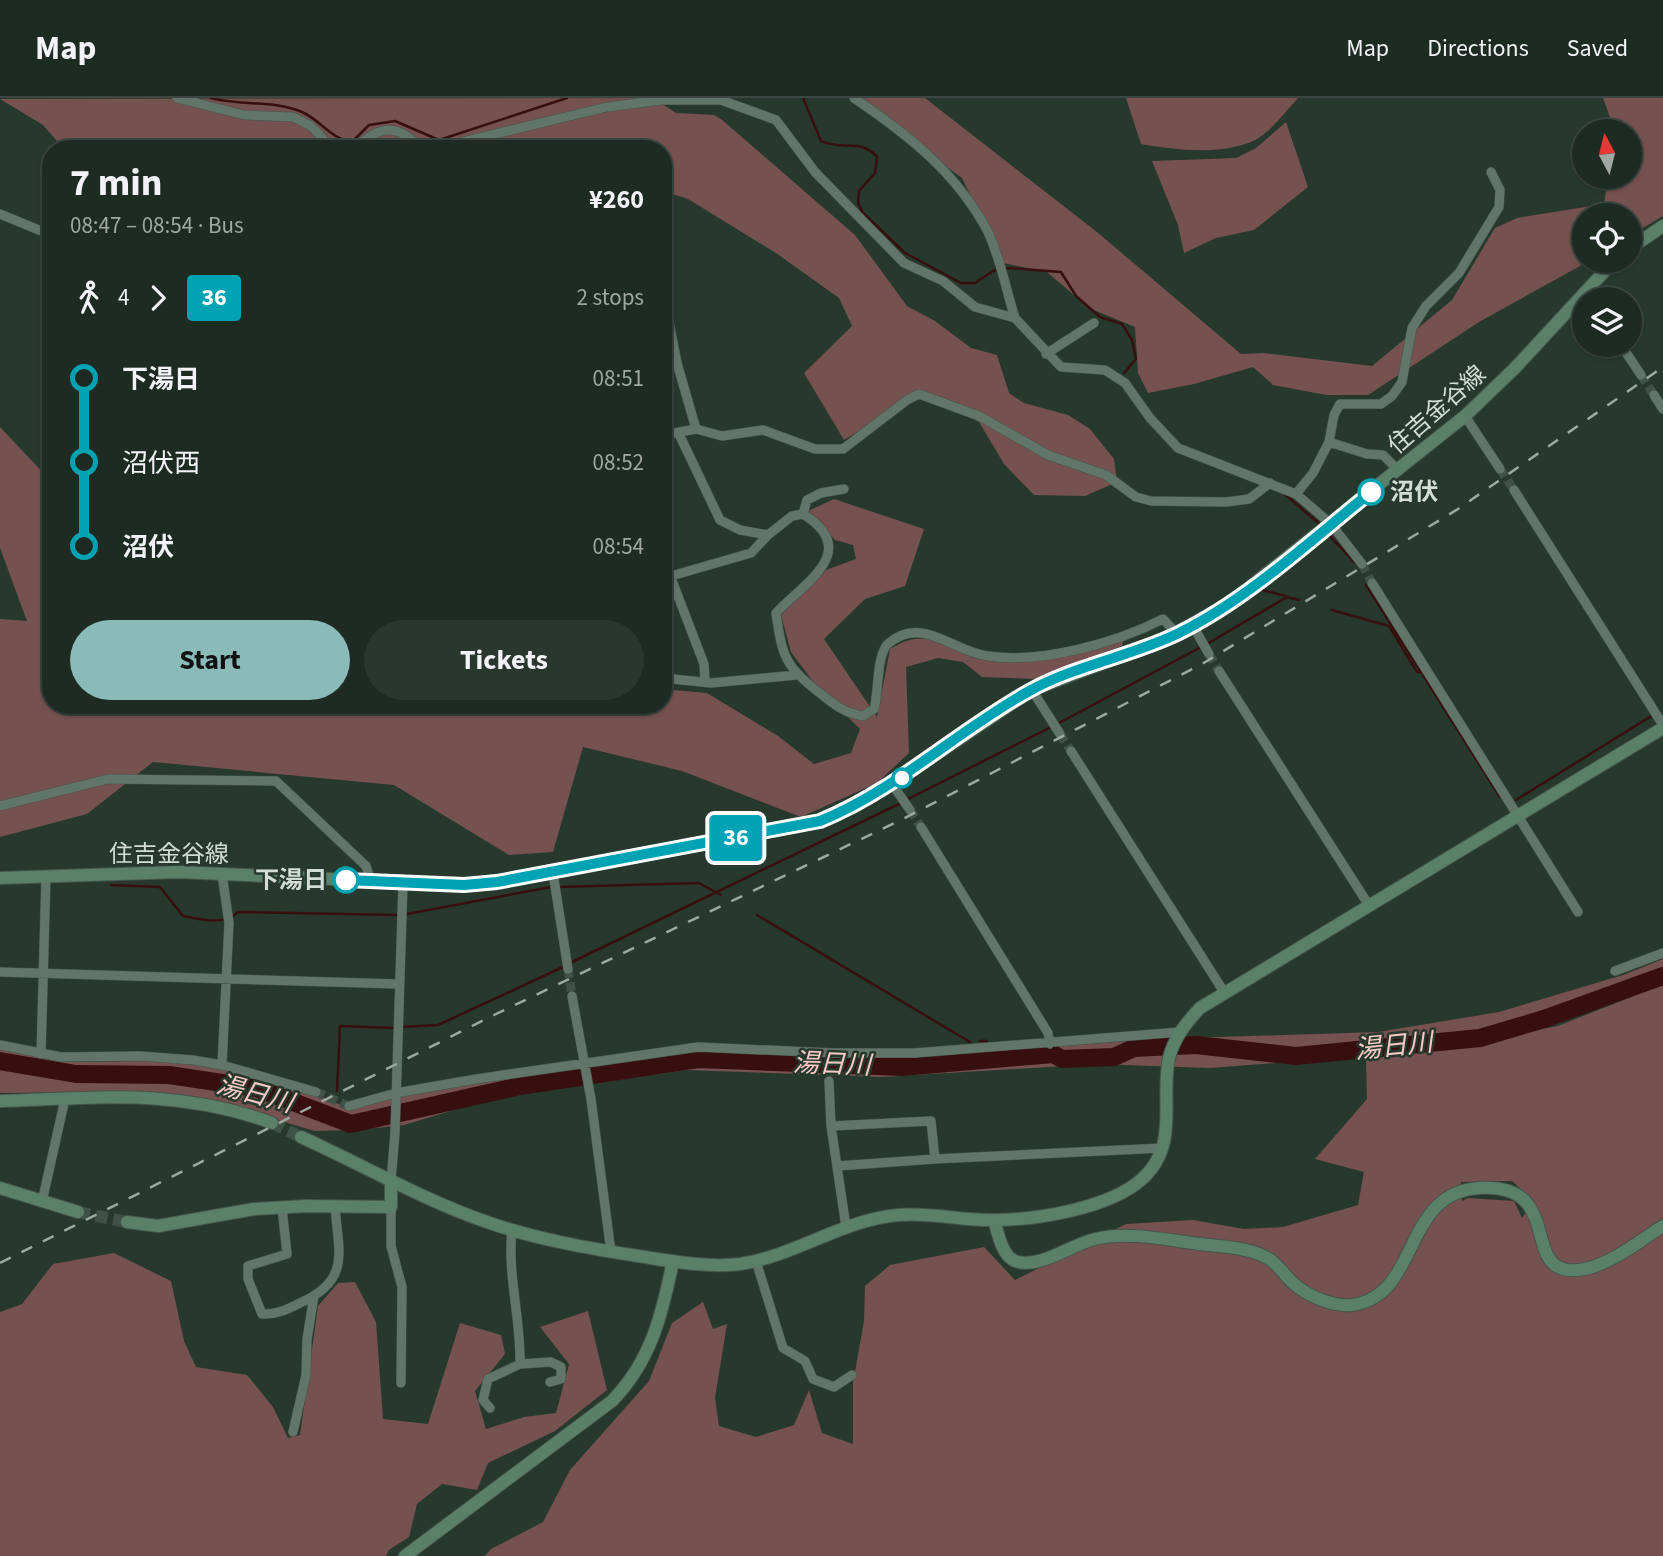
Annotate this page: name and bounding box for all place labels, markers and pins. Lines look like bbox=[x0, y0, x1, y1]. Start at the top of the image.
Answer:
place label: 沼伏 bbox=[1390, 475, 1438, 510]
marker: 沼伏 bbox=[1358, 479, 1384, 505]
unlabelled marker bbox=[892, 768, 912, 788]
place label: 下湯日 bbox=[255, 863, 327, 898]
marker: 下湯日 bbox=[333, 867, 359, 893]

